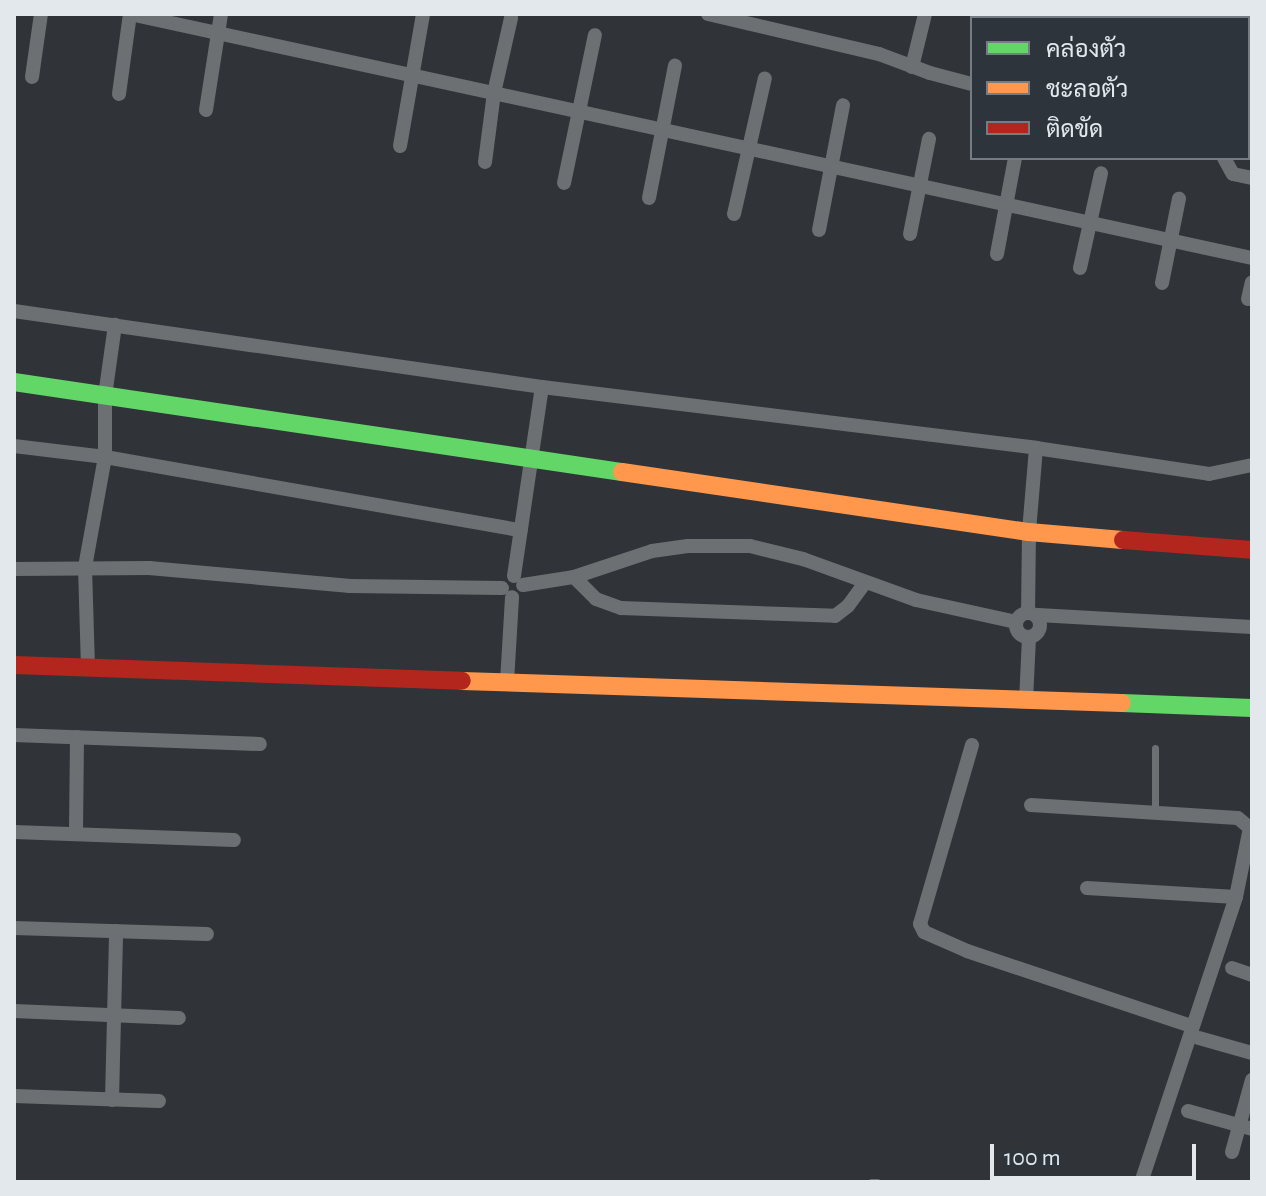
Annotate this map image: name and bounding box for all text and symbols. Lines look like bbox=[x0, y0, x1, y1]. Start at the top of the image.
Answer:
legend bbox=[970, 16, 1250, 160]
text: คล่องตัว bbox=[1046, 38, 1126, 62]
text: ชะลอตัว bbox=[1046, 78, 1128, 102]
text: ติดขัด bbox=[1046, 118, 1103, 142]
scale bar bbox=[994, 1128, 1200, 1178]
text: 100 m bbox=[1004, 1146, 1061, 1170]

